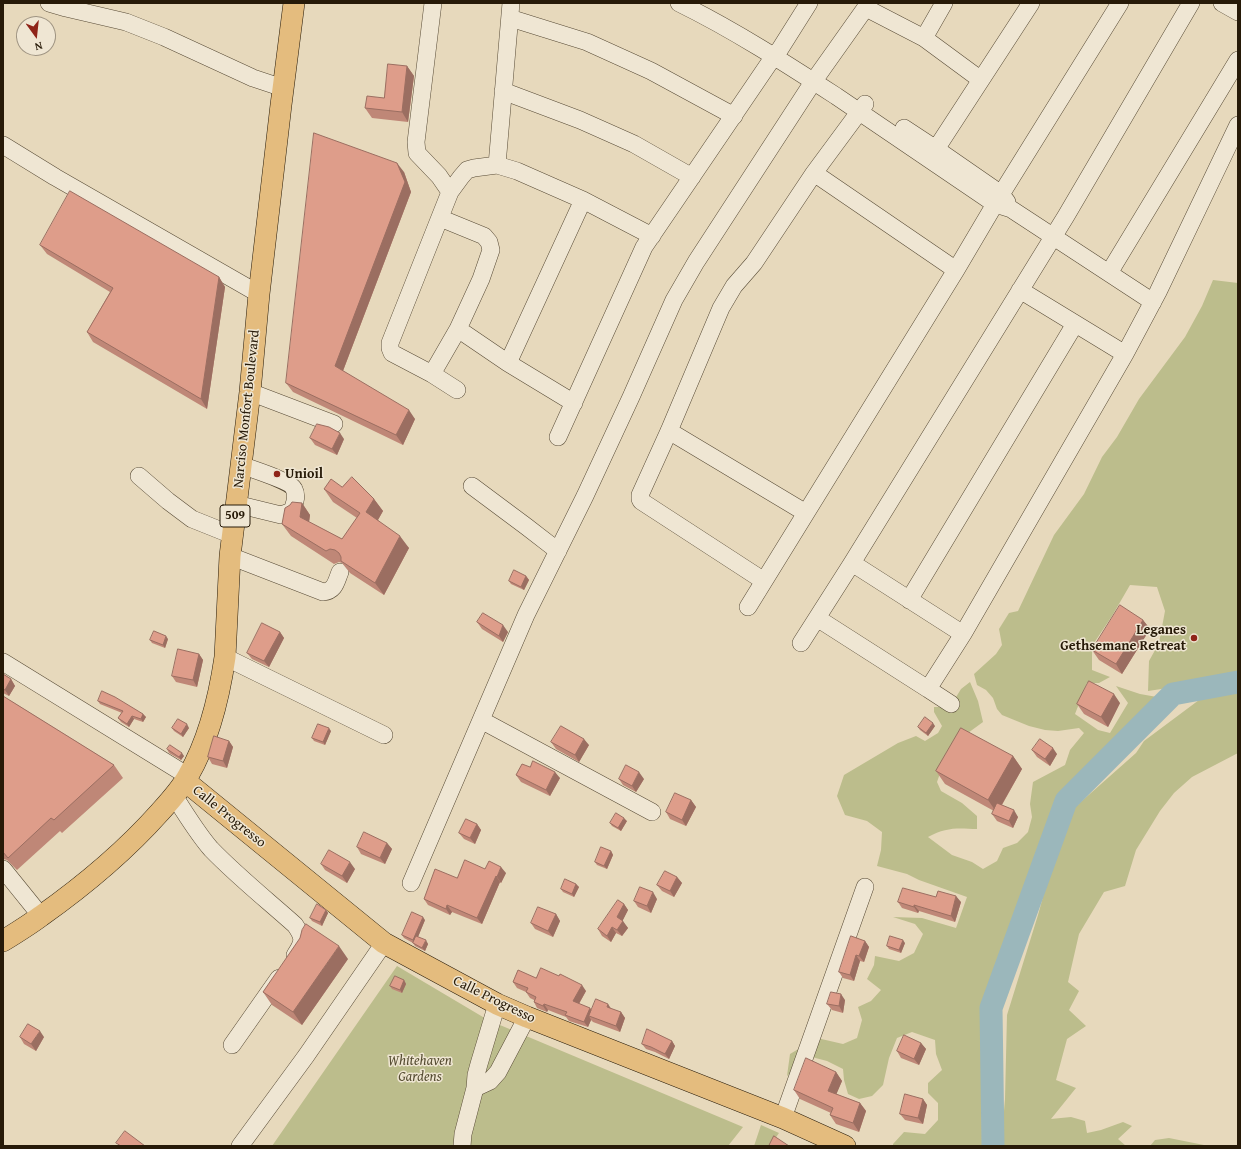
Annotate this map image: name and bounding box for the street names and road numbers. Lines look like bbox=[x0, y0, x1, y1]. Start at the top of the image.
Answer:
street label: Narciso Monfort Boulevard bbox=[230, 329, 264, 489]
road number: 509 bbox=[220, 505, 250, 527]
street label: Calle Progresso bbox=[189, 782, 269, 852]
street label: Calle Progresso bbox=[450, 973, 538, 1027]

